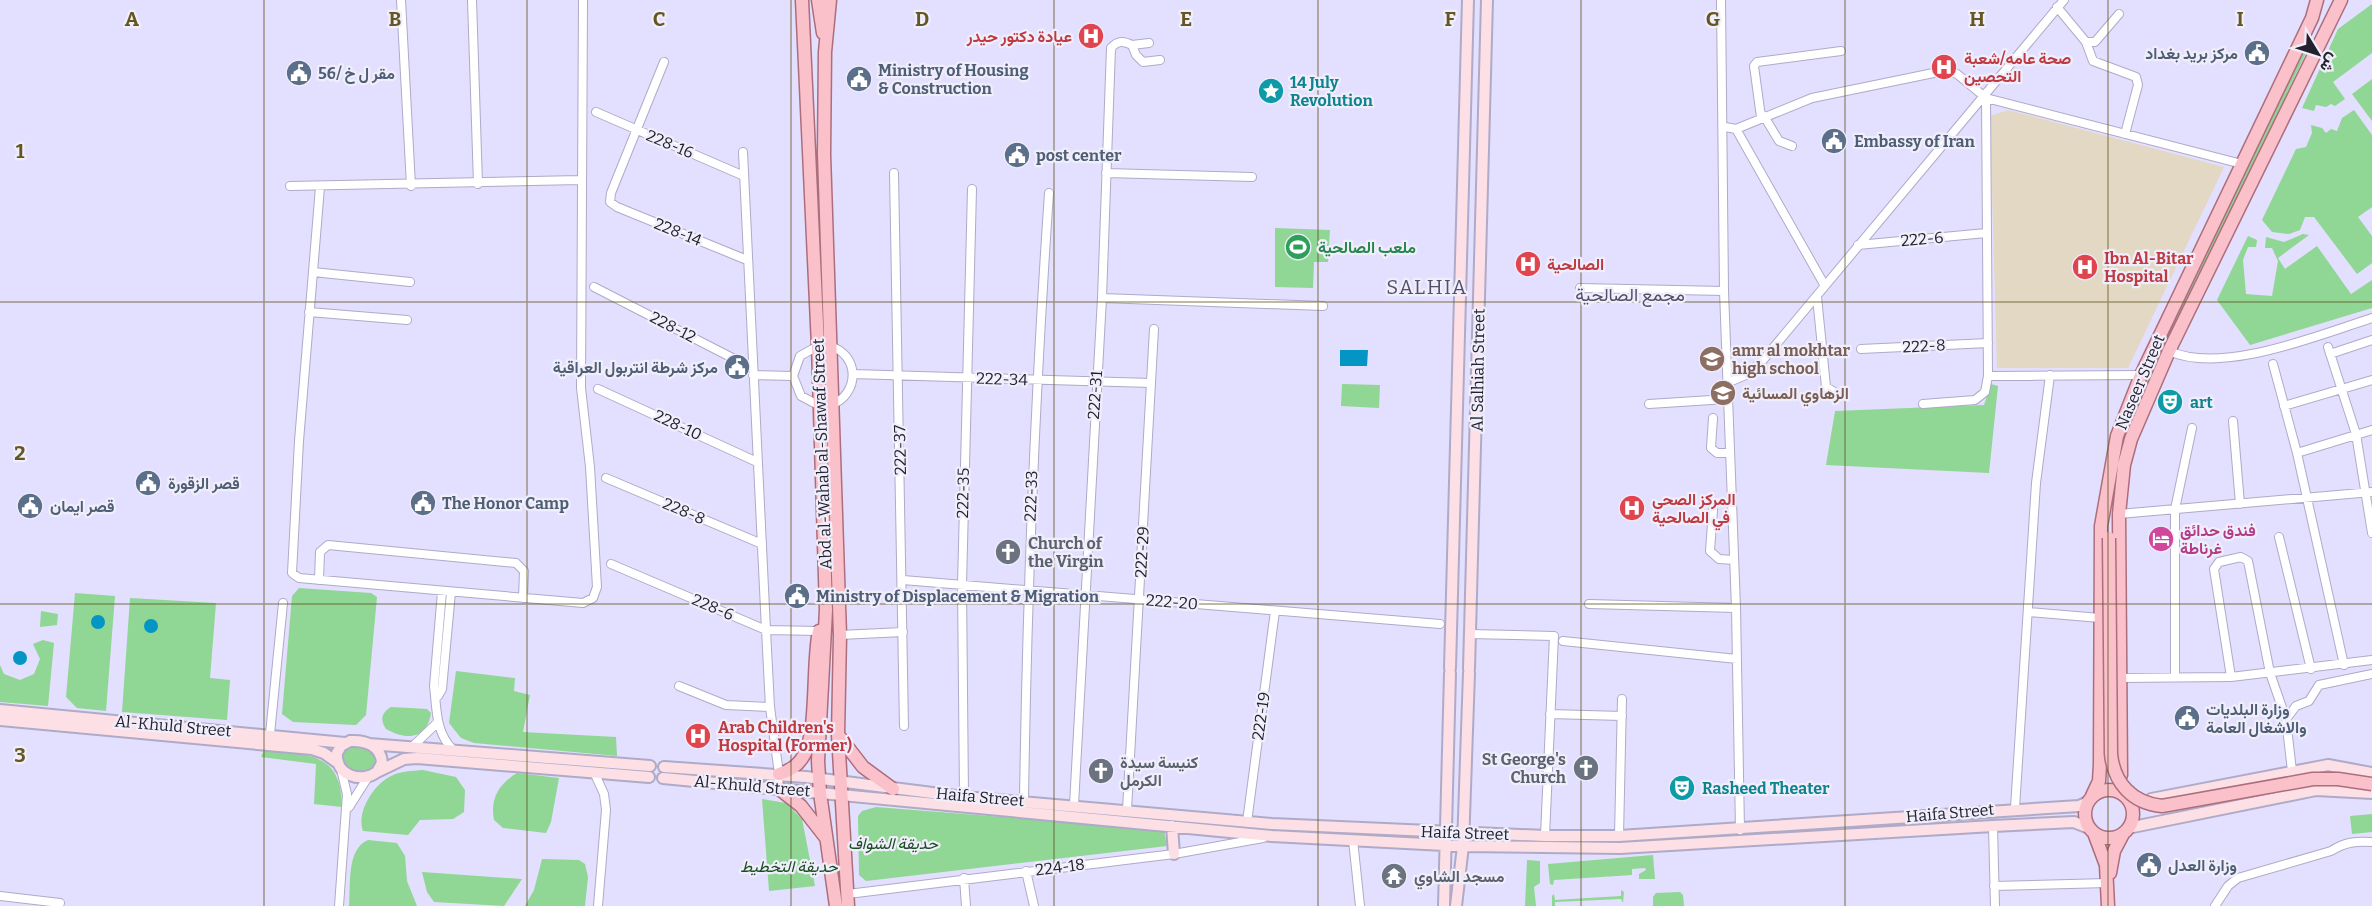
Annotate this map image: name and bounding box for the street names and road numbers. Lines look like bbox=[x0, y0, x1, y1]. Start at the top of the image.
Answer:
street label: 228-16 bbox=[643, 126, 697, 162]
street label: 228-14 bbox=[651, 214, 705, 250]
street label: 222-6 bbox=[1900, 228, 1944, 250]
street label: 228-12 bbox=[647, 307, 699, 347]
street label: Al Salhiah Street bbox=[1467, 308, 1489, 432]
street label: Naseer Street bbox=[2111, 331, 2169, 433]
street label: 222-8 bbox=[1902, 335, 1946, 357]
street label: Abd al-Wahab al-Shawaf Street bbox=[808, 338, 836, 570]
street label: 222-34 bbox=[976, 369, 1029, 389]
street label: 222-31 bbox=[1084, 370, 1106, 420]
street label: 228-10 bbox=[651, 406, 705, 444]
street label: 222-37 bbox=[890, 425, 910, 475]
street label: 222-35 bbox=[953, 467, 973, 519]
street label: 222-33 bbox=[1021, 470, 1041, 522]
street label: 228-8 bbox=[660, 494, 708, 528]
street label: 222-29 bbox=[1131, 526, 1153, 578]
street label: 228-6 bbox=[689, 590, 737, 624]
street label: 222-20 bbox=[1145, 590, 1199, 614]
street label: 222-19 bbox=[1248, 691, 1274, 741]
street label: Al-Khuld Street bbox=[114, 711, 232, 741]
street label: Al-Khuld Street bbox=[693, 771, 811, 801]
street label: Haifa Street bbox=[935, 784, 1025, 810]
street label: Haifa Street bbox=[1905, 800, 1995, 826]
street label: Haifa Street bbox=[1420, 822, 1510, 844]
street label: 224-18 bbox=[1034, 855, 1086, 879]

